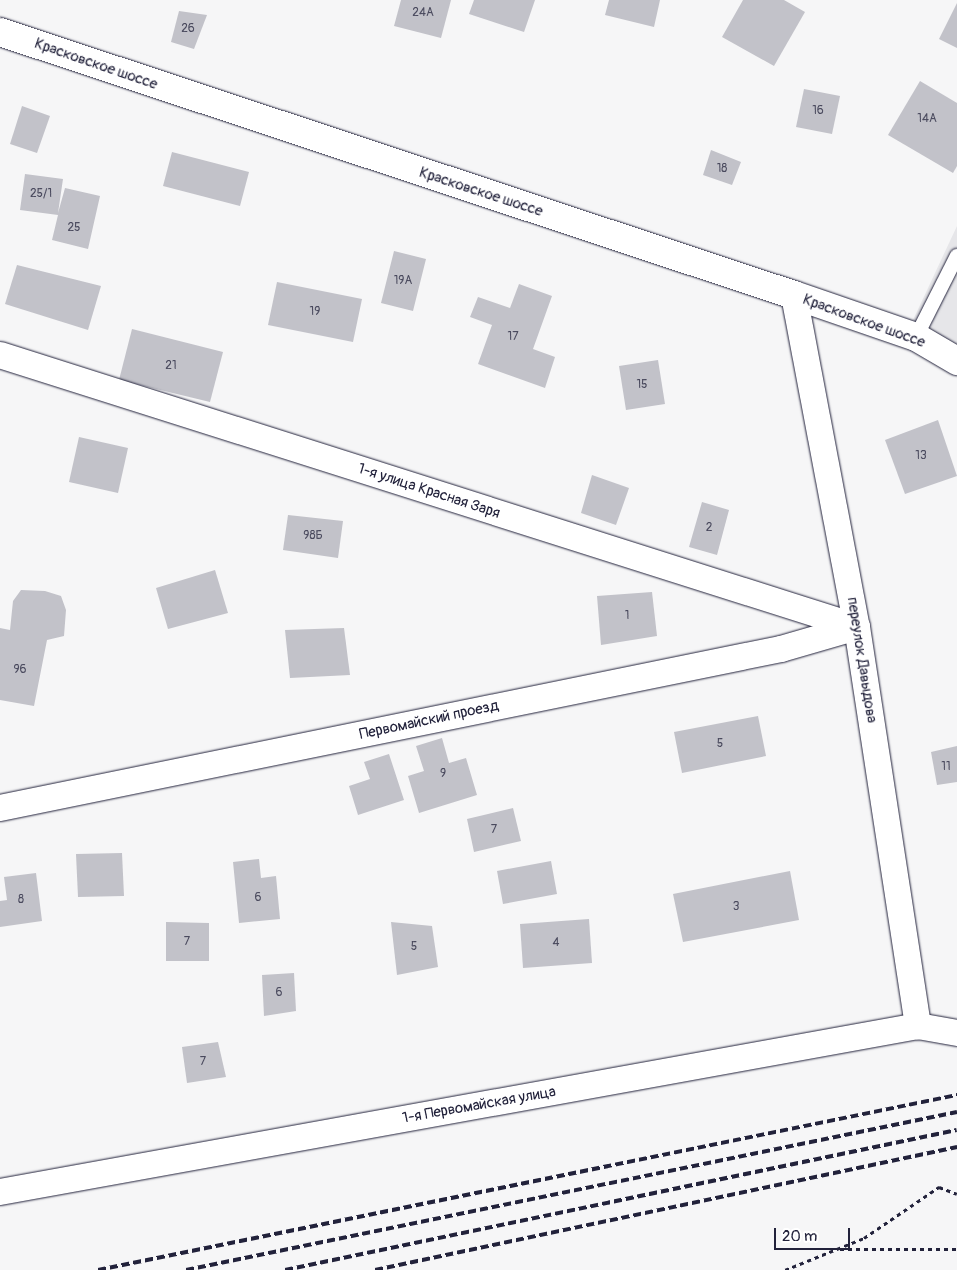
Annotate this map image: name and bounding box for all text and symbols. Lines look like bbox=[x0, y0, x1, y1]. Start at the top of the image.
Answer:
house number: 24А bbox=[412, 6, 434, 20]
house number: 26 bbox=[181, 22, 195, 36]
street label: Красковское шоссе bbox=[32, 35, 160, 93]
house number: 16 bbox=[812, 104, 824, 118]
house number: 14А bbox=[917, 112, 937, 126]
house number: 18 bbox=[717, 162, 727, 176]
street label: Красковское шоссе bbox=[417, 164, 545, 220]
house number: 25/1 bbox=[30, 187, 52, 201]
house number: 25 bbox=[67, 221, 81, 235]
house number: 19А bbox=[394, 274, 412, 288]
street label: Красковское шоссе bbox=[800, 291, 928, 351]
house number: 19 bbox=[310, 305, 320, 319]
house number: 17 bbox=[507, 330, 519, 344]
house number: 21 bbox=[165, 359, 177, 373]
house number: 15 bbox=[636, 378, 648, 392]
house number: 13 bbox=[915, 449, 927, 463]
street label: 1-я улица Красная Заря bbox=[356, 460, 502, 522]
house number: 2 bbox=[706, 521, 712, 535]
house number: 98Б bbox=[303, 529, 323, 543]
street label: переулок Давыдова bbox=[843, 596, 881, 724]
house number: 1 bbox=[625, 609, 629, 623]
house number: 96 bbox=[13, 663, 27, 677]
street label: Первомайский проезд bbox=[358, 696, 500, 744]
house number: 5 bbox=[717, 737, 723, 751]
house number: 11 bbox=[941, 760, 951, 774]
house number: 9 bbox=[440, 767, 446, 781]
house number: 7 bbox=[491, 823, 497, 837]
house number: 6 bbox=[255, 891, 261, 905]
house number: 8 bbox=[18, 893, 24, 907]
house number: 3 bbox=[733, 900, 739, 914]
house number: 7 bbox=[184, 935, 190, 949]
house number: 4 bbox=[553, 936, 559, 950]
house number: 5 bbox=[411, 940, 417, 954]
house number: 6 bbox=[276, 986, 282, 1000]
house number: 7 bbox=[200, 1055, 206, 1069]
street label: 1-я Первомайская улица bbox=[401, 1083, 557, 1127]
scale bar bbox=[777, 1218, 853, 1250]
text: 20 m bbox=[782, 1227, 817, 1246]

